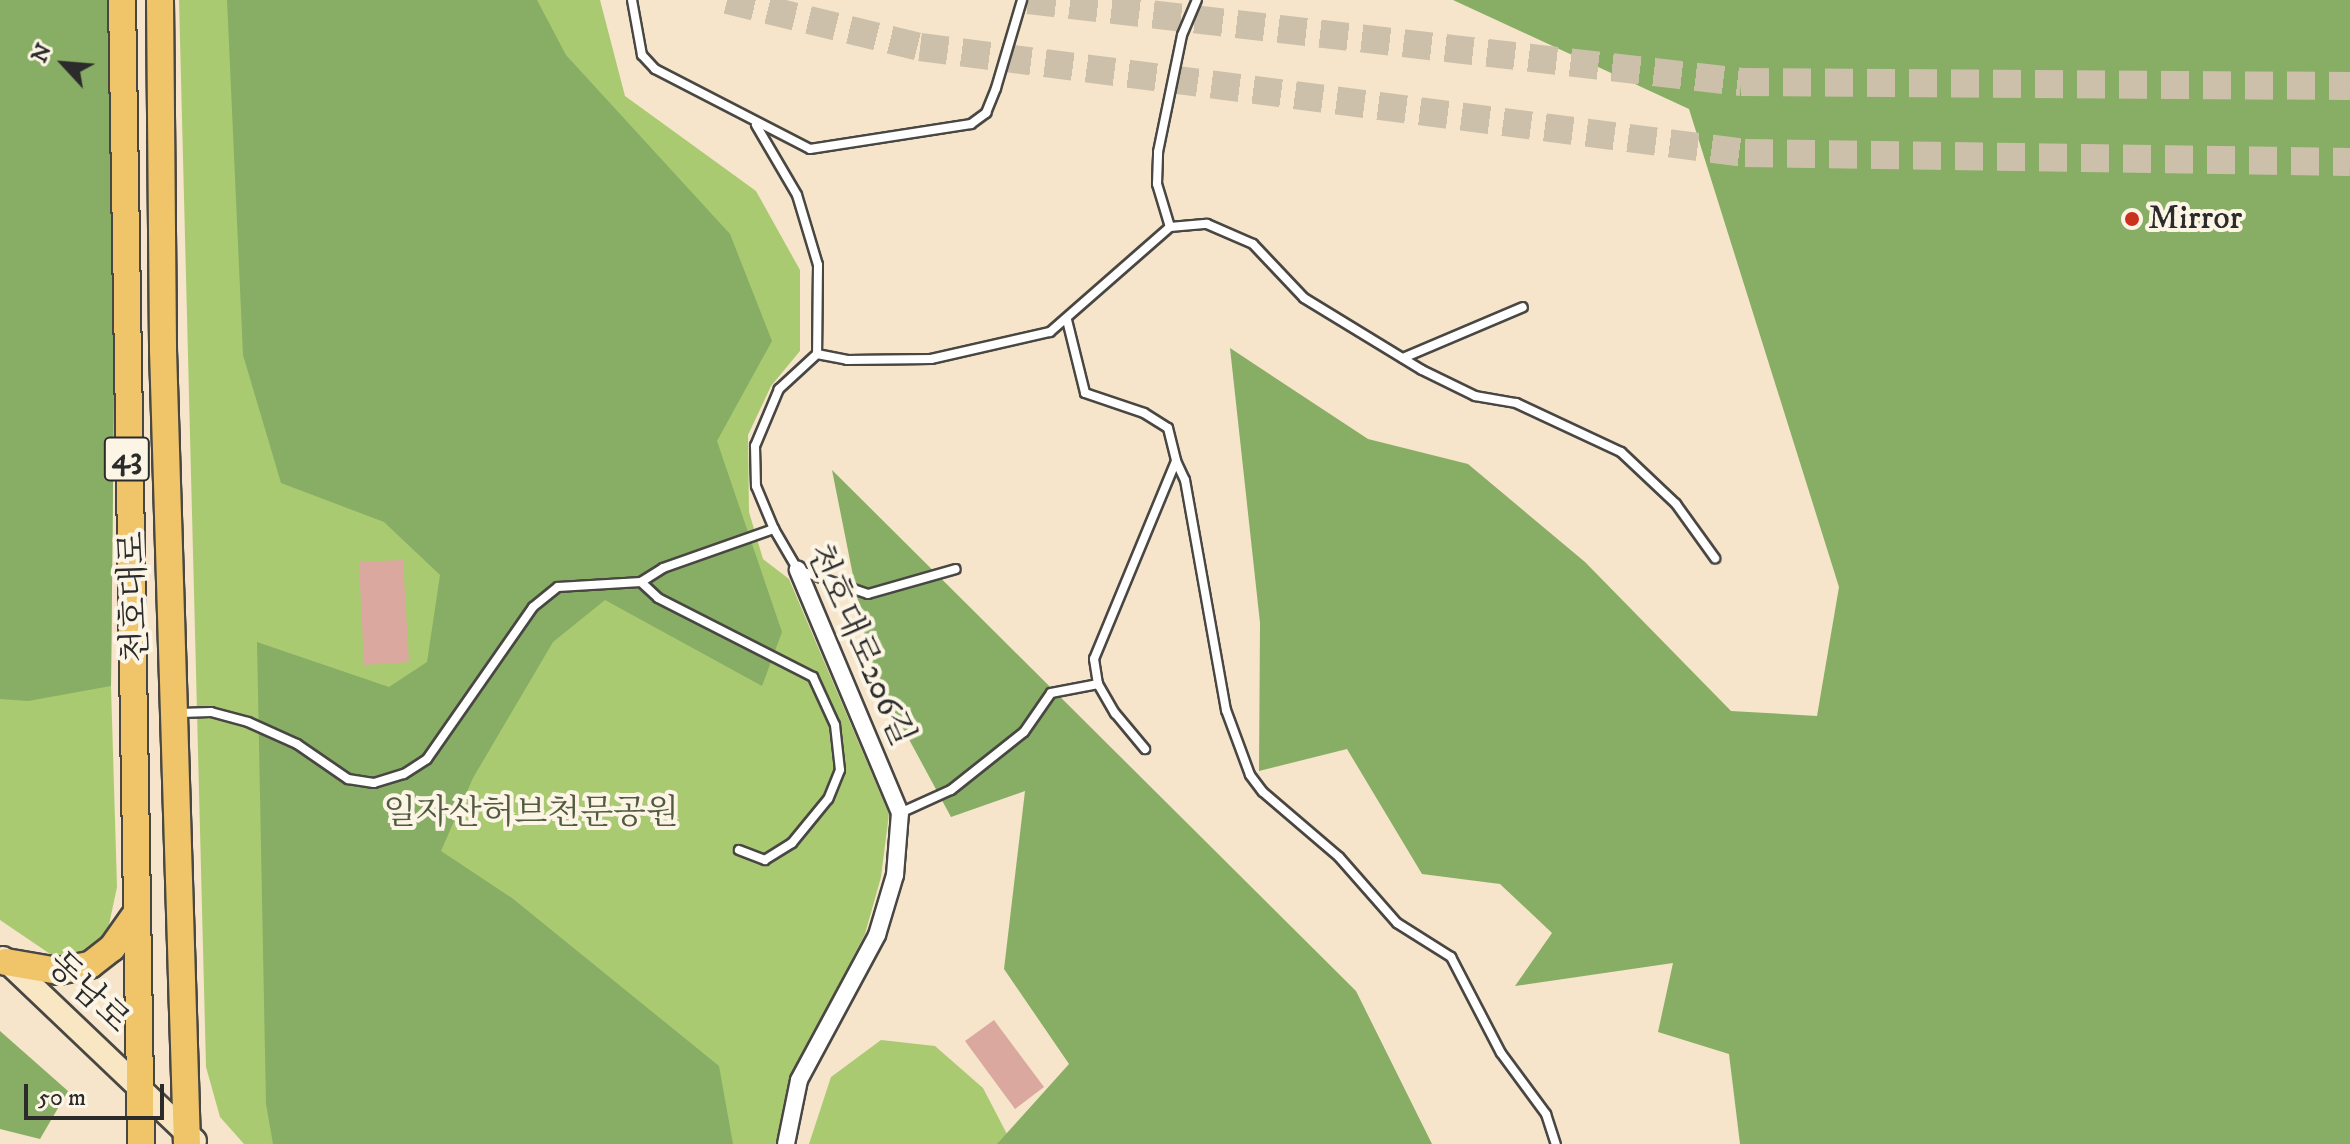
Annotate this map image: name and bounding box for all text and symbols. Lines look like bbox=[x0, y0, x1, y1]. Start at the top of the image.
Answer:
north arrow bbox=[24, 24, 104, 104]
text: N bbox=[26, 39, 58, 67]
place label: Mirror bbox=[2148, 199, 2242, 239]
marker: Mirror bbox=[2123, 210, 2141, 228]
road number: 43 bbox=[103, 431, 151, 487]
street label: 천호대로 bbox=[112, 531, 158, 663]
street label: 천호대로206길 bbox=[797, 538, 923, 752]
park label: 일자산허브천문공원 bbox=[383, 794, 679, 834]
street label: 동남로 bbox=[38, 944, 138, 1042]
scale bar bbox=[28, 1068, 168, 1118]
text: 50 m bbox=[38, 1083, 86, 1113]

